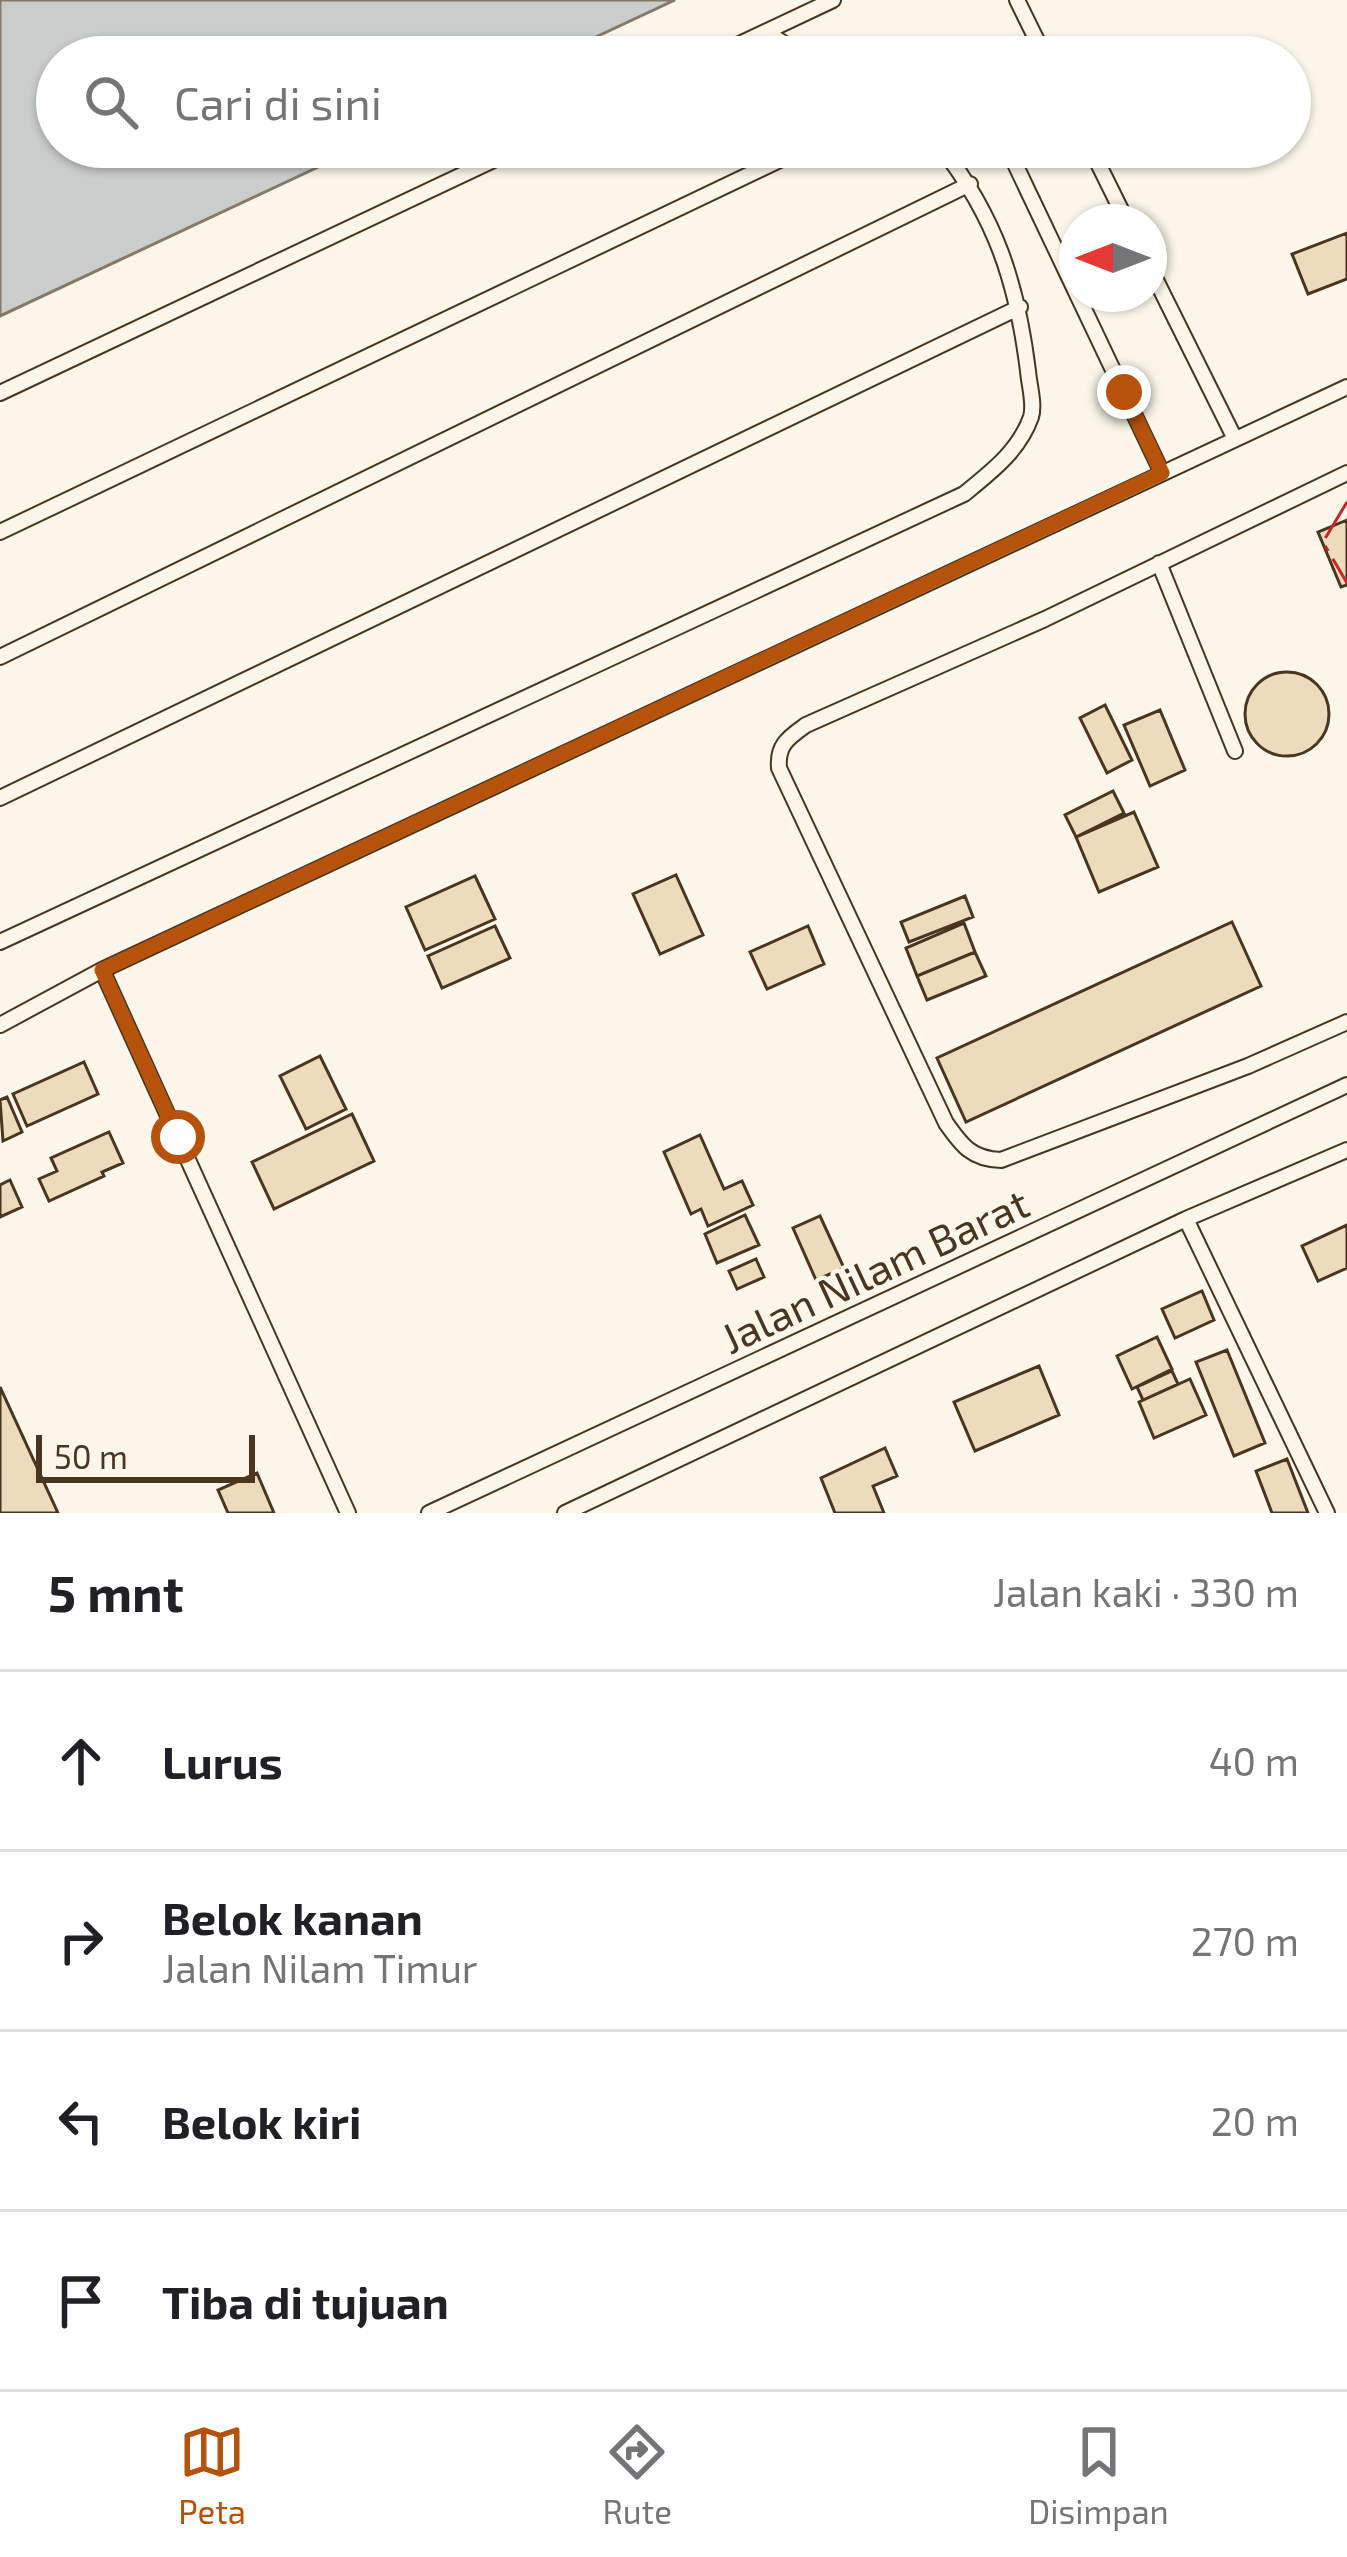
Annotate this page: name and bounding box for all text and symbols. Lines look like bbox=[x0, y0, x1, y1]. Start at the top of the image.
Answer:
search box bbox=[36, 36, 1311, 168]
icon: search bbox=[78, 69, 144, 135]
text: Cari di sini bbox=[174, 75, 382, 129]
north arrow bbox=[1059, 204, 1167, 312]
route end bbox=[1097, 365, 1151, 419]
route start bbox=[151, 1110, 205, 1164]
street label: Jalan Nilam Barat bbox=[713, 1176, 1036, 1362]
scale bar bbox=[36, 1429, 255, 1482]
text: 50 m bbox=[54, 1436, 128, 1476]
text: 5 mnt bbox=[48, 1561, 184, 1622]
text: Jalan kaki · 330 m bbox=[993, 1568, 1299, 1615]
icon: ahead bbox=[48, 1728, 114, 1794]
text: Lurus bbox=[162, 1734, 283, 1788]
text: 40 m bbox=[1209, 1737, 1299, 1784]
text: Belok kanan bbox=[162, 1890, 423, 1944]
icon: right bbox=[48, 1908, 114, 1974]
text: 270 m bbox=[1191, 1917, 1299, 1964]
text: Jalan Nilam Timur bbox=[162, 1944, 478, 1991]
icon: left bbox=[48, 2088, 114, 2154]
text: Belok kiri bbox=[162, 2094, 361, 2148]
text: 20 m bbox=[1211, 2097, 1299, 2144]
icon: arrive bbox=[48, 2268, 114, 2334]
text: Tiba di tujuan bbox=[162, 2274, 449, 2328]
tab: Peta bbox=[178, 2419, 246, 2531]
tab: Rute bbox=[602, 2419, 672, 2531]
tab: Disimpan bbox=[1028, 2419, 1169, 2531]

